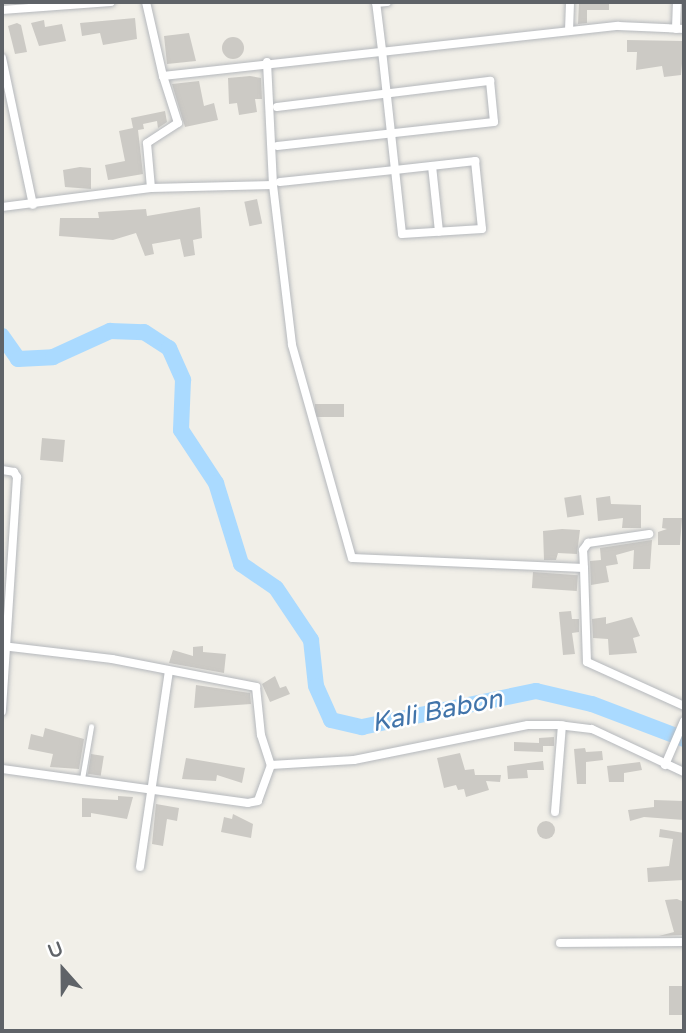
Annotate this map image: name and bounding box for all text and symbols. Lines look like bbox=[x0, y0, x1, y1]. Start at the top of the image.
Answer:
water label: Kali Babon bbox=[369, 683, 505, 739]
north arrow bbox=[28, 935, 98, 1005]
text: U bbox=[45, 938, 66, 963]

